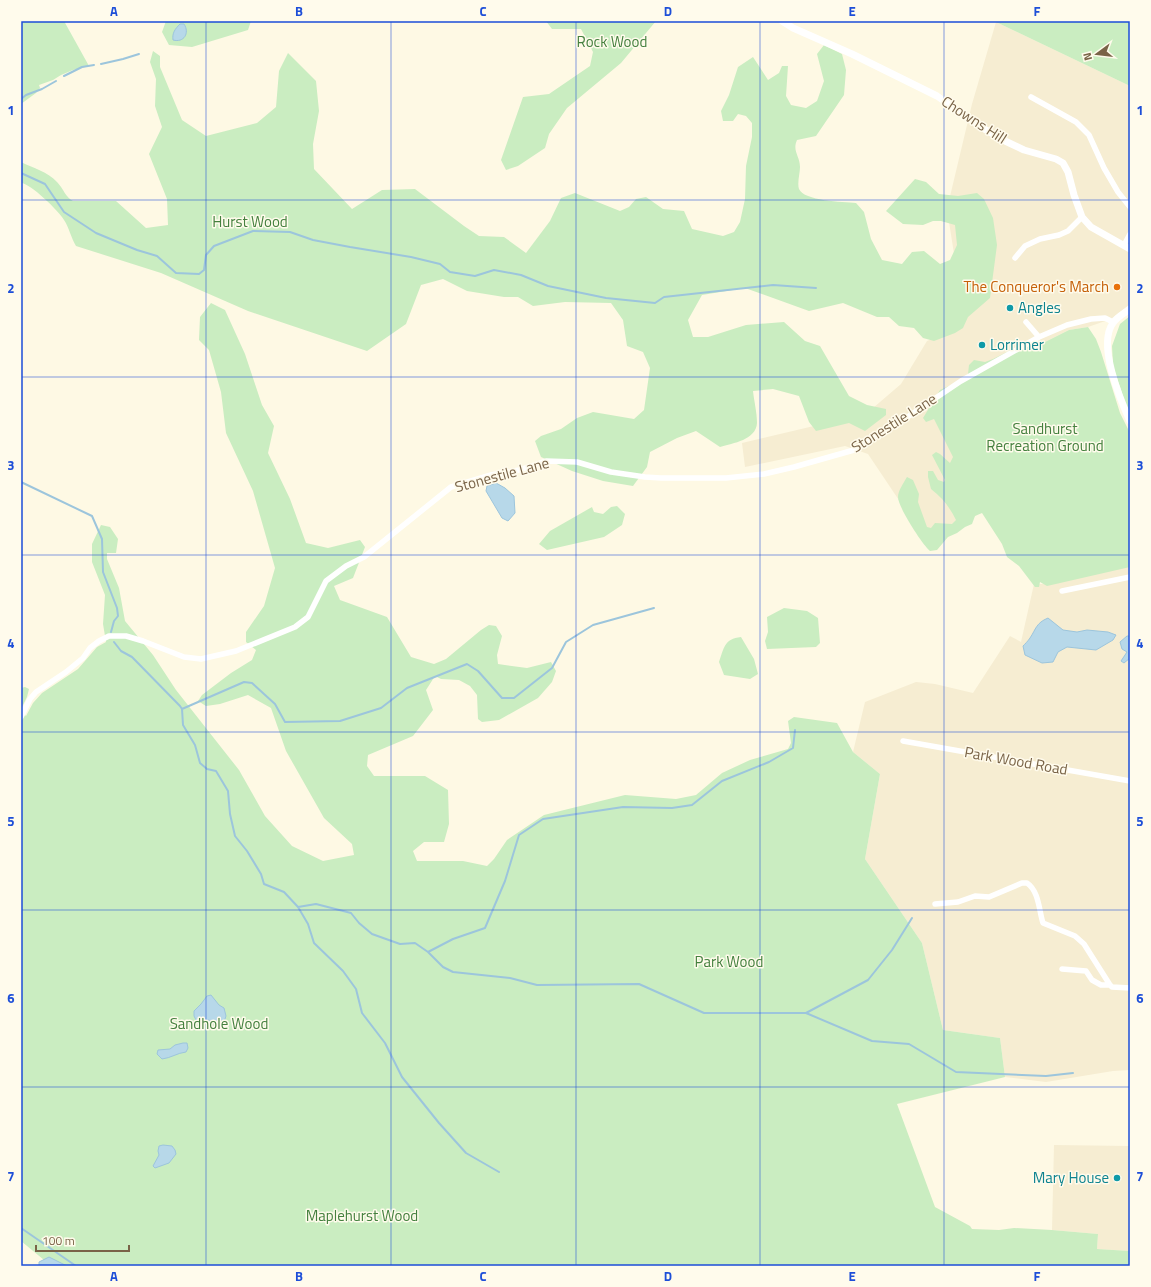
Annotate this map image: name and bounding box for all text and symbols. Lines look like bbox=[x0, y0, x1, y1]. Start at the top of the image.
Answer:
text: A bbox=[110, 1, 118, 21]
text: B bbox=[295, 1, 303, 21]
text: C bbox=[479, 1, 487, 21]
text: D bbox=[664, 1, 672, 21]
text: E bbox=[848, 1, 856, 21]
text: F bbox=[1034, 1, 1041, 21]
park label: Rock Wood bbox=[577, 30, 647, 53]
north arrow bbox=[1077, 34, 1117, 74]
text: N bbox=[1079, 51, 1096, 62]
street label: Chowns Hill bbox=[937, 90, 1012, 149]
text: 1 bbox=[7, 100, 15, 120]
text: 1 bbox=[1136, 100, 1144, 120]
park label: Hurst Wood bbox=[212, 210, 288, 233]
place label: The Conqueror's March bbox=[964, 275, 1109, 298]
text: 2 bbox=[7, 278, 15, 298]
text: 2 bbox=[1136, 278, 1144, 298]
marker: The Conqueror's March bbox=[1112, 282, 1122, 292]
place label: Angles bbox=[1018, 296, 1061, 319]
marker: Angles bbox=[1005, 303, 1015, 313]
place label: Lorrimer bbox=[990, 333, 1044, 356]
marker: Lorrimer bbox=[977, 340, 987, 350]
street label: Stonestile Lane bbox=[847, 387, 941, 458]
park label: Sandhurst Recreation Ground bbox=[986, 417, 1104, 457]
street label: Stonestile Lane bbox=[452, 451, 552, 498]
text: 3 bbox=[7, 455, 15, 475]
text: 3 bbox=[1136, 455, 1144, 475]
text: 4 bbox=[7, 633, 15, 653]
text: 4 bbox=[1136, 633, 1144, 653]
street label: Park Wood Road bbox=[963, 740, 1070, 781]
text: 5 bbox=[7, 811, 15, 831]
text: 5 bbox=[1136, 811, 1144, 831]
park label: Park Wood bbox=[695, 950, 763, 973]
text: 6 bbox=[7, 988, 15, 1008]
text: 6 bbox=[1136, 988, 1144, 1008]
park label: Sandhole Wood bbox=[170, 1012, 268, 1035]
text: 7 bbox=[7, 1166, 15, 1186]
place label: Mary House bbox=[1033, 1166, 1109, 1189]
text: 7 bbox=[1136, 1166, 1144, 1186]
marker: Mary House bbox=[1112, 1173, 1122, 1183]
park label: Maplehurst Wood bbox=[306, 1204, 418, 1227]
scale bar bbox=[36, 1227, 129, 1253]
text: 100 m bbox=[42, 1231, 75, 1250]
text: A bbox=[110, 1266, 118, 1286]
text: B bbox=[295, 1266, 303, 1286]
text: C bbox=[479, 1266, 487, 1286]
text: D bbox=[664, 1266, 672, 1286]
text: E bbox=[848, 1266, 856, 1286]
text: F bbox=[1034, 1266, 1041, 1286]

